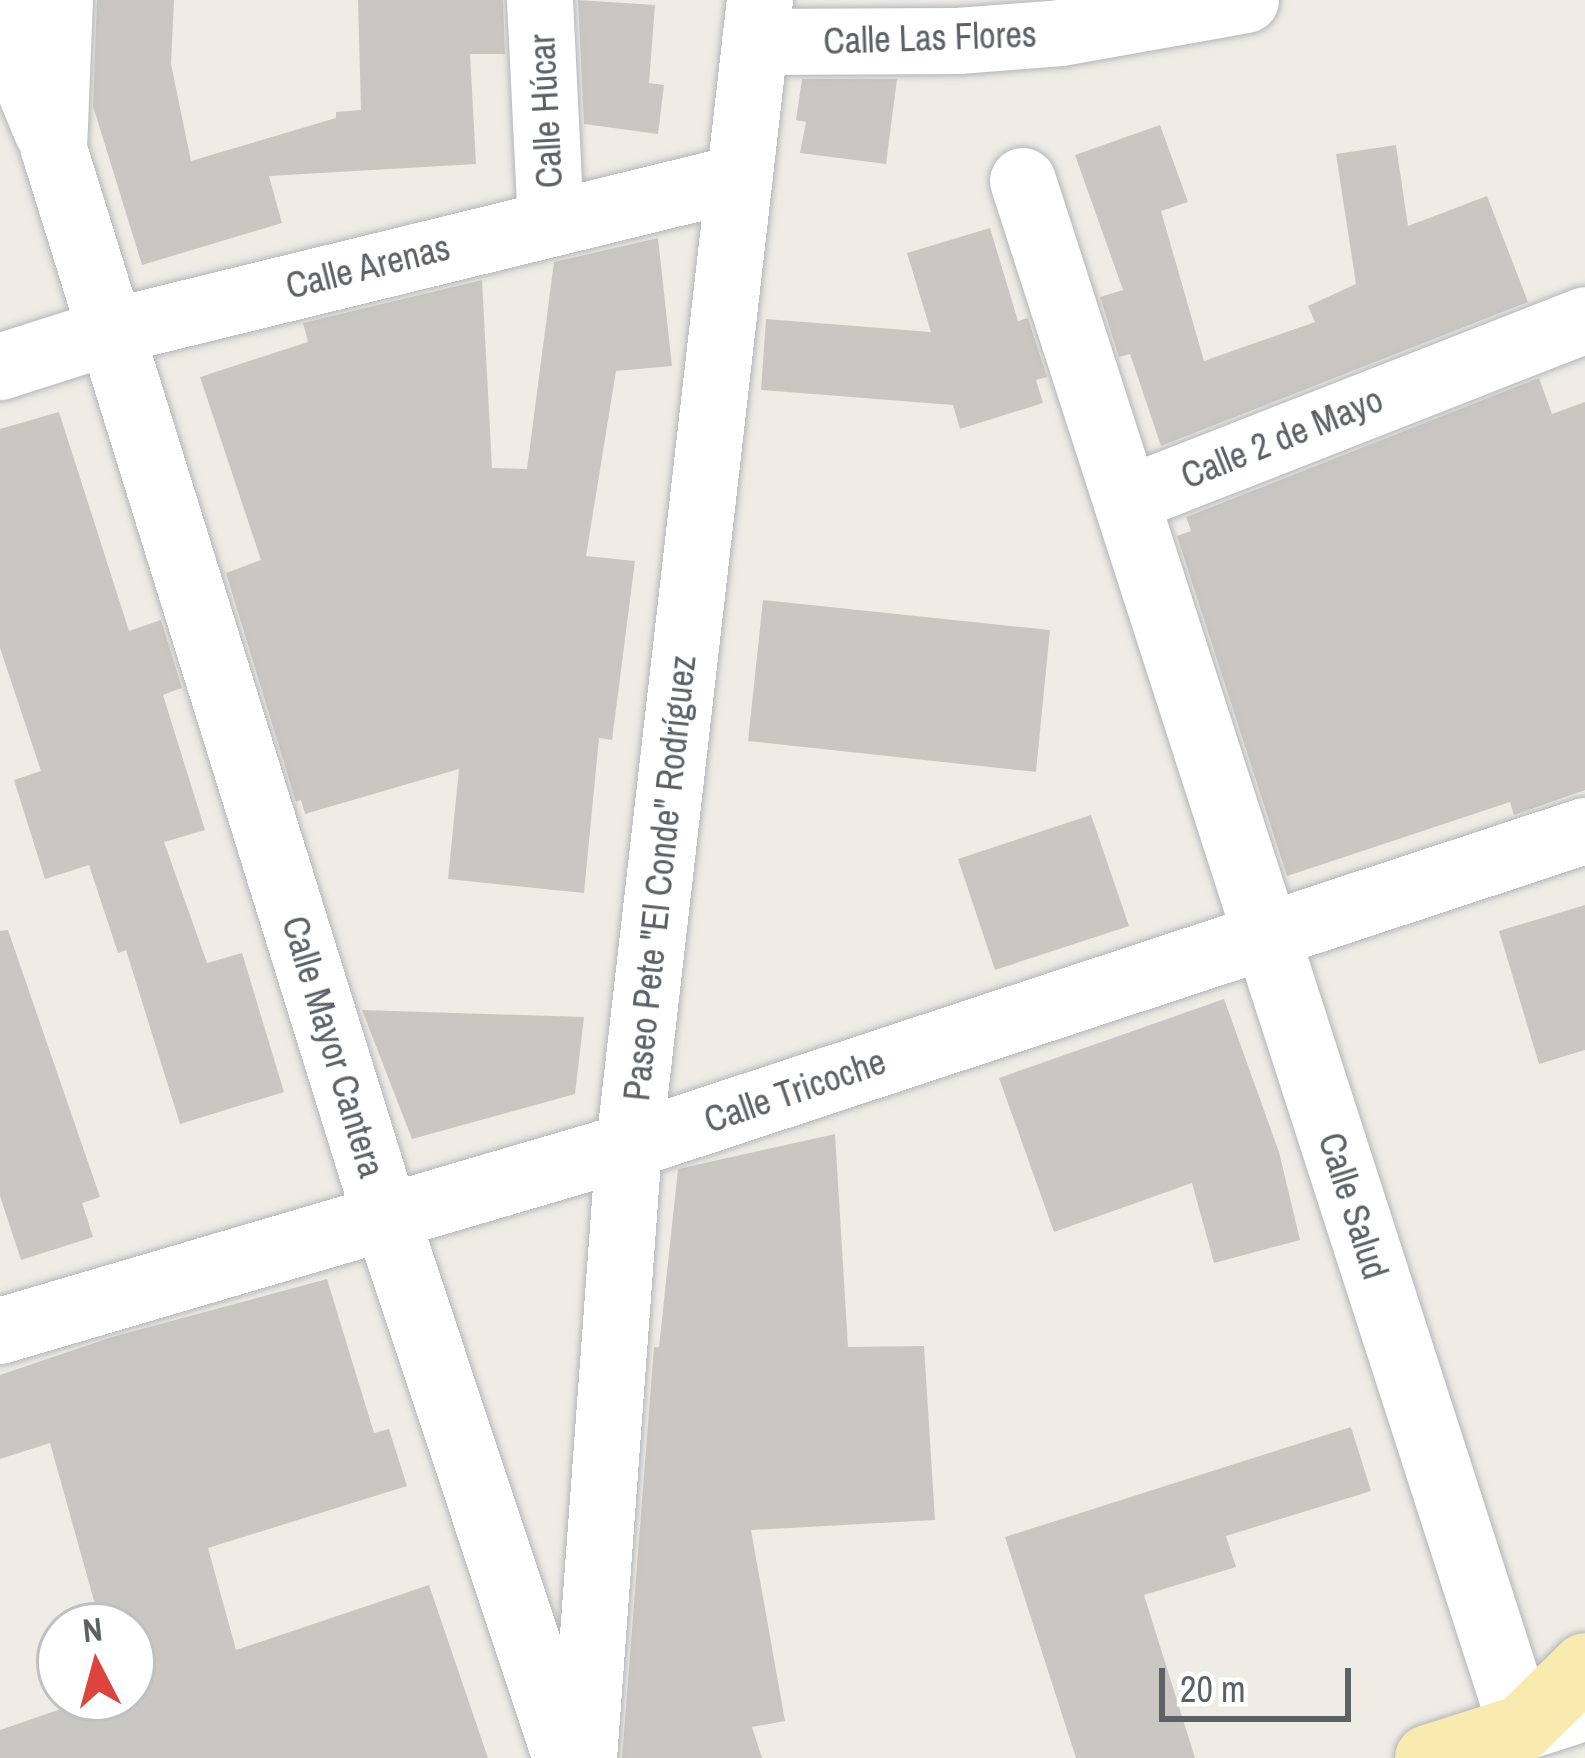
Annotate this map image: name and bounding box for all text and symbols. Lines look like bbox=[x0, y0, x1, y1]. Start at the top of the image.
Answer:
street label: Calle Las Flores bbox=[823, 13, 1037, 63]
street label: Calle Húcar bbox=[520, 33, 572, 189]
street label: Calle Arenas bbox=[281, 226, 455, 308]
street label: Calle 2 de Mayo bbox=[1175, 378, 1389, 498]
street label: Paseo Pete "El Conde" Rodríguez bbox=[615, 653, 705, 1103]
street label: Calle Mayor Cantera bbox=[273, 911, 393, 1183]
street label: Calle Tricoche bbox=[699, 1040, 891, 1142]
street label: Calle Salud bbox=[1309, 1128, 1397, 1284]
north arrow bbox=[36, 1602, 156, 1722]
text: N bbox=[81, 1606, 105, 1652]
scale bar bbox=[1165, 1644, 1357, 1718]
text: 20 m bbox=[1180, 1665, 1246, 1713]

